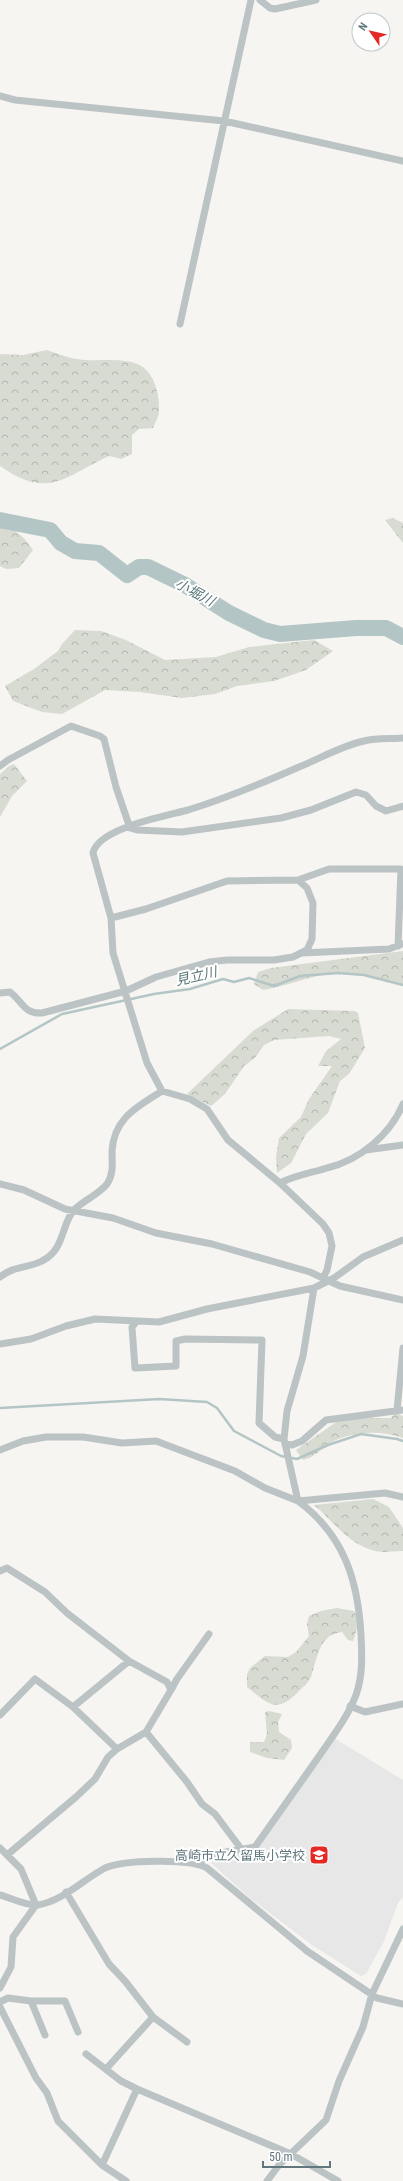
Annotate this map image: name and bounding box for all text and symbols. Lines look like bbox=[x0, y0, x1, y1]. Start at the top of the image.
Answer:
north arrow bbox=[351, 12, 391, 52]
text: N bbox=[356, 20, 371, 33]
water label: 小堀川 bbox=[173, 575, 219, 610]
water label: 見立川 bbox=[174, 963, 220, 989]
school or university icon: 高崎市立久留馬小学校 bbox=[308, 1844, 330, 1866]
place label: 高崎市立久留馬小学校 bbox=[175, 1848, 305, 1863]
scale bar bbox=[263, 2143, 330, 2169]
text: 50 m bbox=[269, 2150, 293, 2164]

